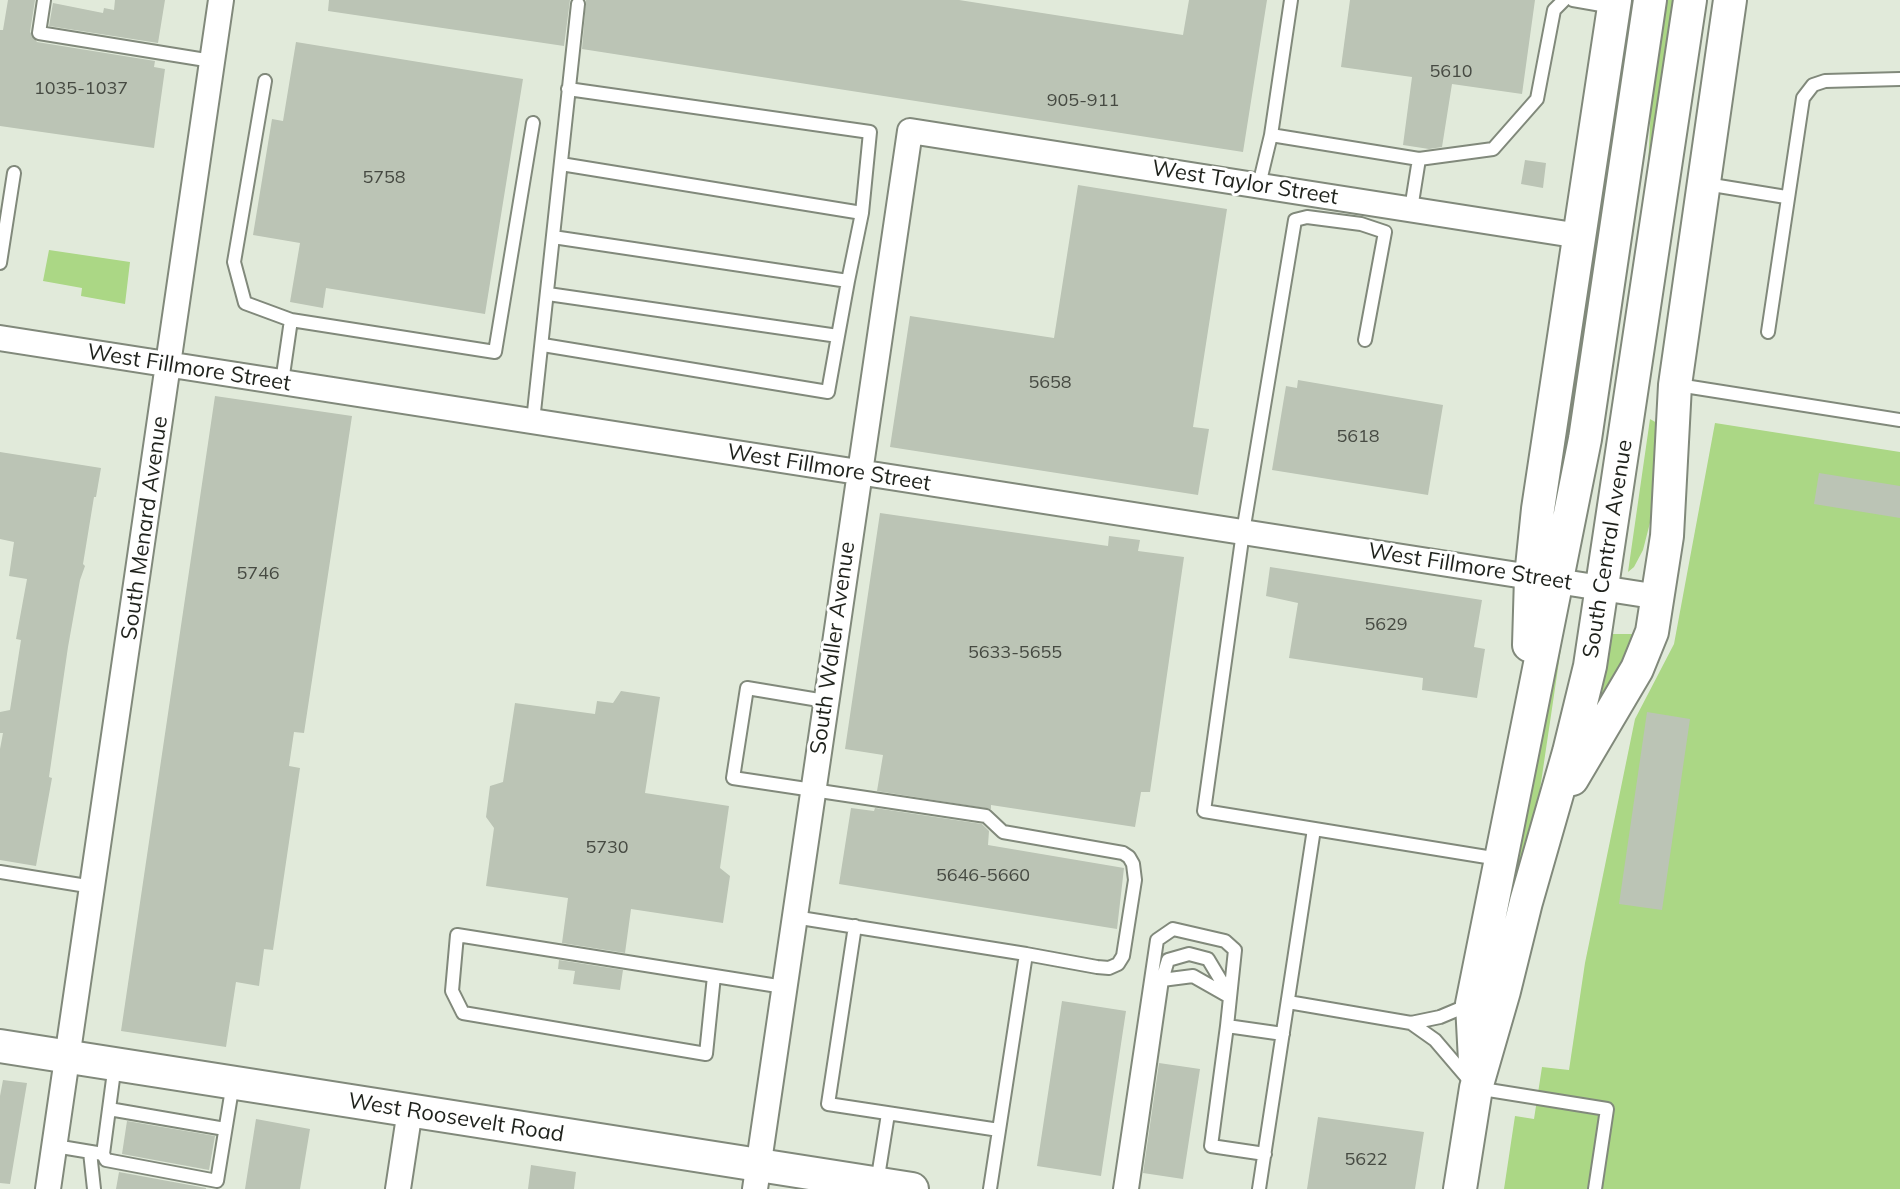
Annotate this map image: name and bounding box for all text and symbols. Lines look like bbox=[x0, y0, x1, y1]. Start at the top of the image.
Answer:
house number: 5610 bbox=[1429, 61, 1473, 83]
house number: 1035-1037 bbox=[34, 78, 128, 100]
house number: 905-911 bbox=[1047, 90, 1119, 112]
street label: West Taylor Street bbox=[1150, 155, 1340, 211]
house number: 5758 bbox=[362, 167, 406, 189]
street label: West Fillmore Street bbox=[85, 339, 293, 397]
house number: 5658 bbox=[1028, 372, 1072, 394]
street label: South Menard Avenue bbox=[116, 414, 174, 642]
house number: 5618 bbox=[1336, 426, 1380, 448]
street label: South Central Avenue bbox=[1578, 438, 1638, 660]
street label: West Fillmore Street bbox=[725, 439, 933, 497]
street label: West Fillmore Street bbox=[1366, 538, 1574, 596]
street label: South Waller Avenue bbox=[805, 540, 861, 756]
house number: 5746 bbox=[236, 563, 280, 585]
house number: 5629 bbox=[1364, 614, 1408, 636]
house number: 5633-5655 bbox=[968, 642, 1062, 664]
house number: 5730 bbox=[585, 837, 629, 859]
house number: 5646-5660 bbox=[936, 865, 1030, 887]
street label: West Roosevelt Road bbox=[346, 1088, 566, 1148]
house number: 5622 bbox=[1344, 1149, 1388, 1171]

